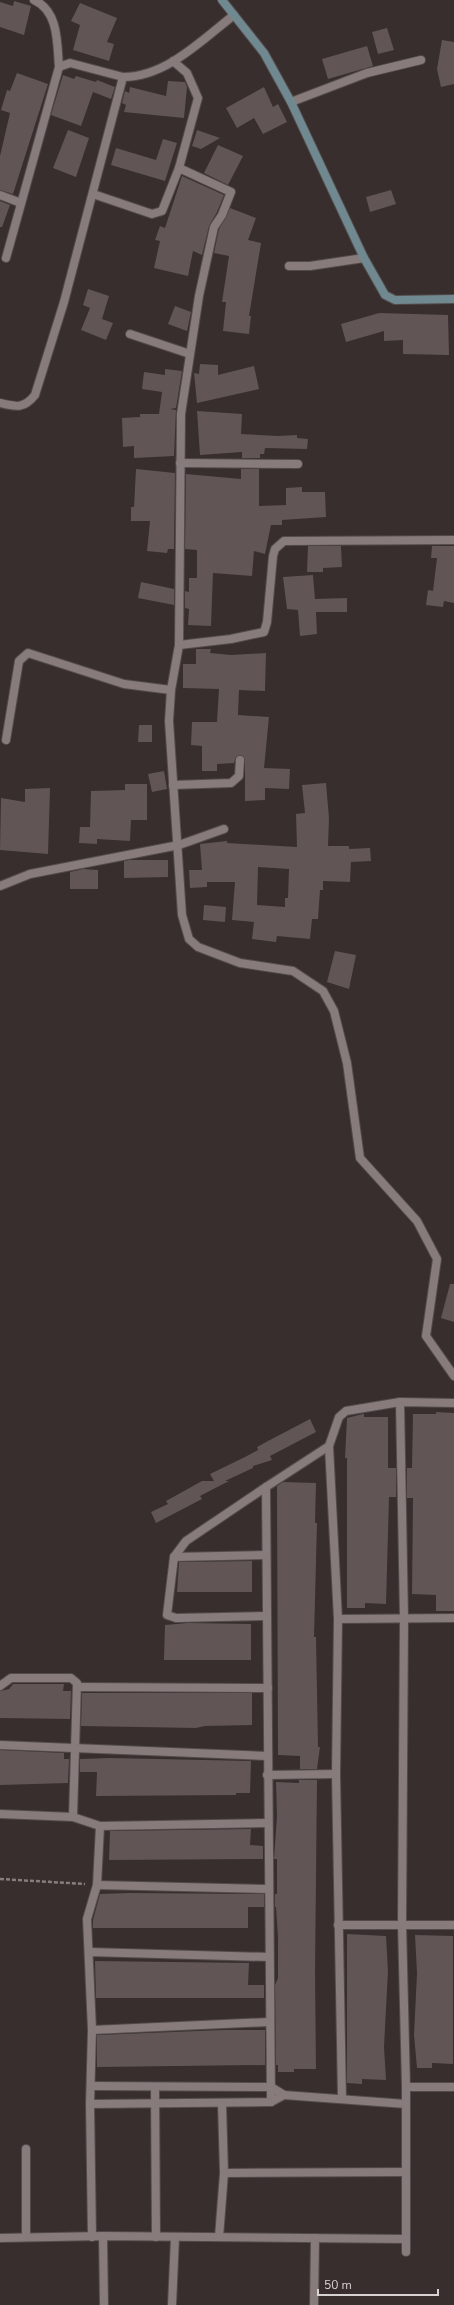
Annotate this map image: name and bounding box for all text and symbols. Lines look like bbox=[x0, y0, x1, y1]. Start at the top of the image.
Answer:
scale bar bbox=[318, 2271, 438, 2297]
text: 50 m bbox=[324, 2277, 352, 2293]

